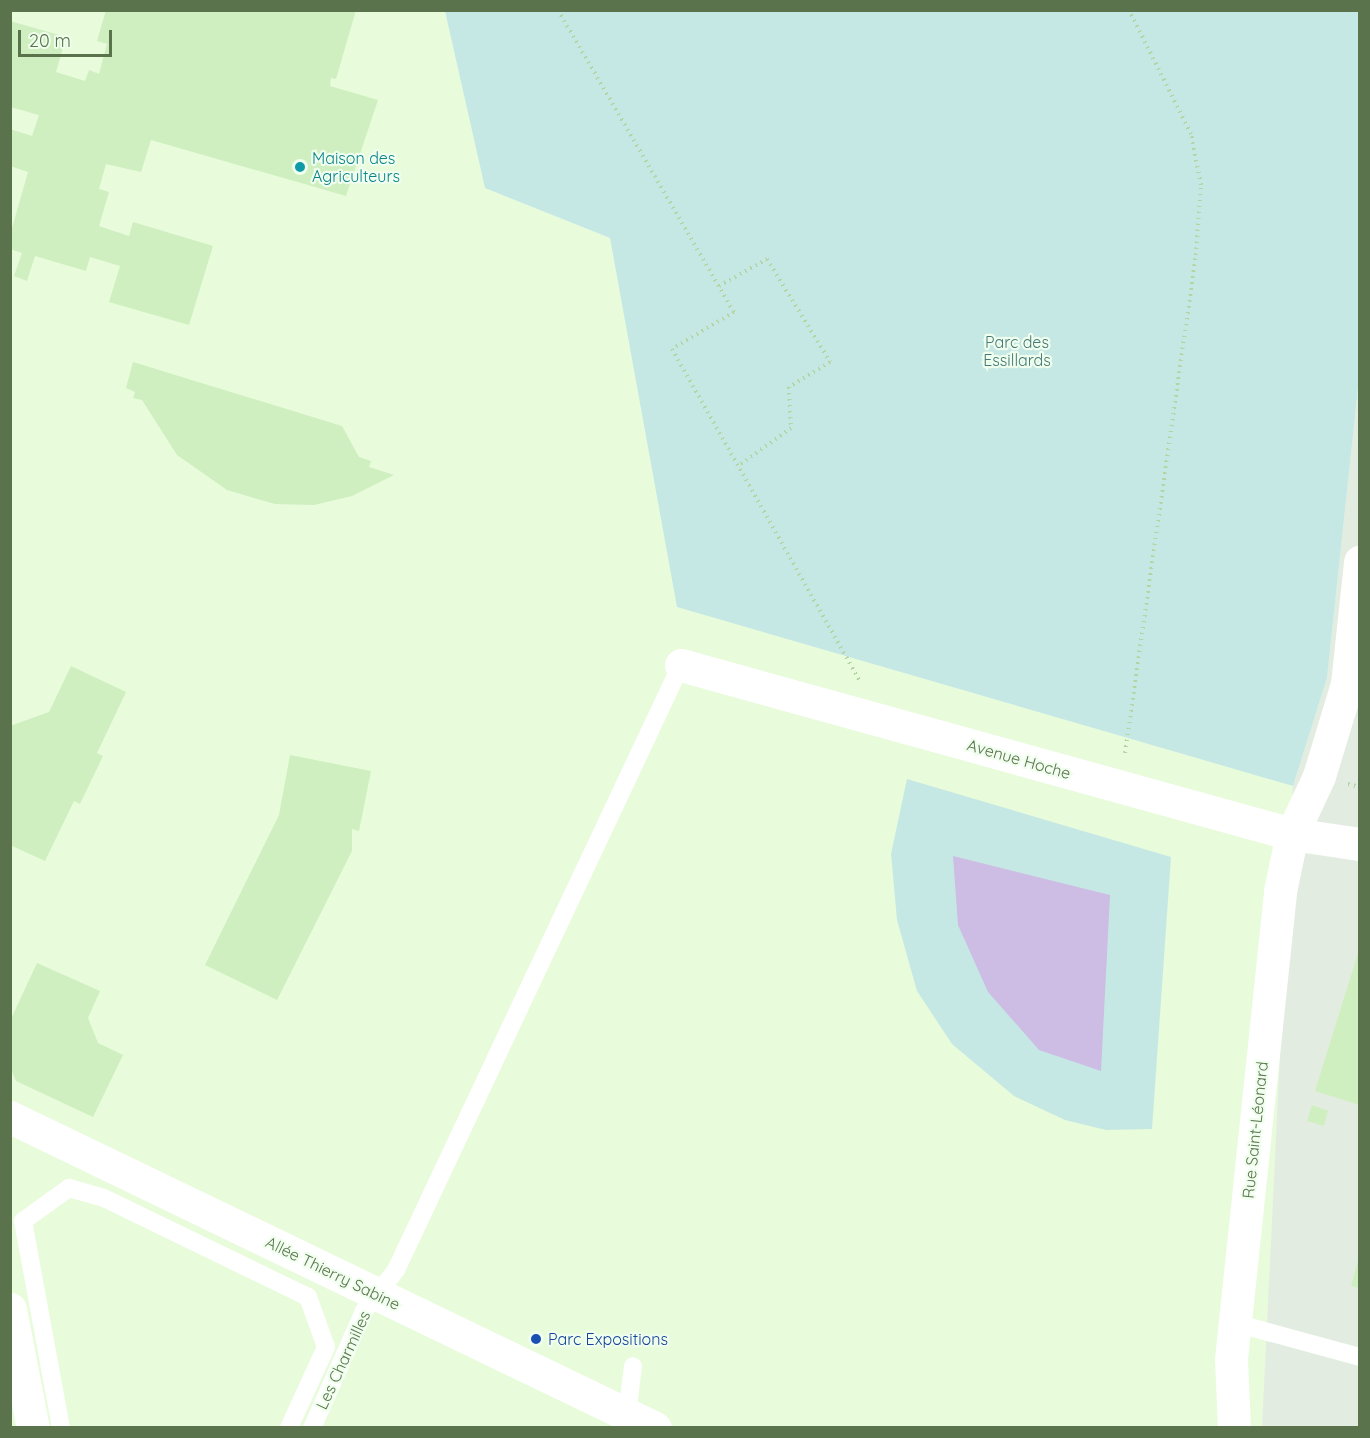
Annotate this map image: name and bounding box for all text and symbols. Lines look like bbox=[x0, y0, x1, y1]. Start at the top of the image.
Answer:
scale bar bbox=[21, 18, 116, 56]
text: 20 m bbox=[29, 29, 71, 52]
place label: Maison des Agriculteurs bbox=[312, 148, 400, 186]
marker: Maison des Agriculteurs bbox=[293, 160, 307, 174]
park label: Parc des Essillards bbox=[983, 332, 1051, 370]
street label: Avenue Hoche bbox=[965, 735, 1073, 783]
street label: Rue Saint-Léonard bbox=[1238, 1060, 1272, 1200]
street label: Allée Thierry Sabine bbox=[263, 1232, 403, 1314]
street label: Les Charmilles bbox=[312, 1308, 374, 1412]
place label: Parc Expositions bbox=[548, 1329, 668, 1349]
marker: Parc Expositions bbox=[529, 1332, 543, 1346]

